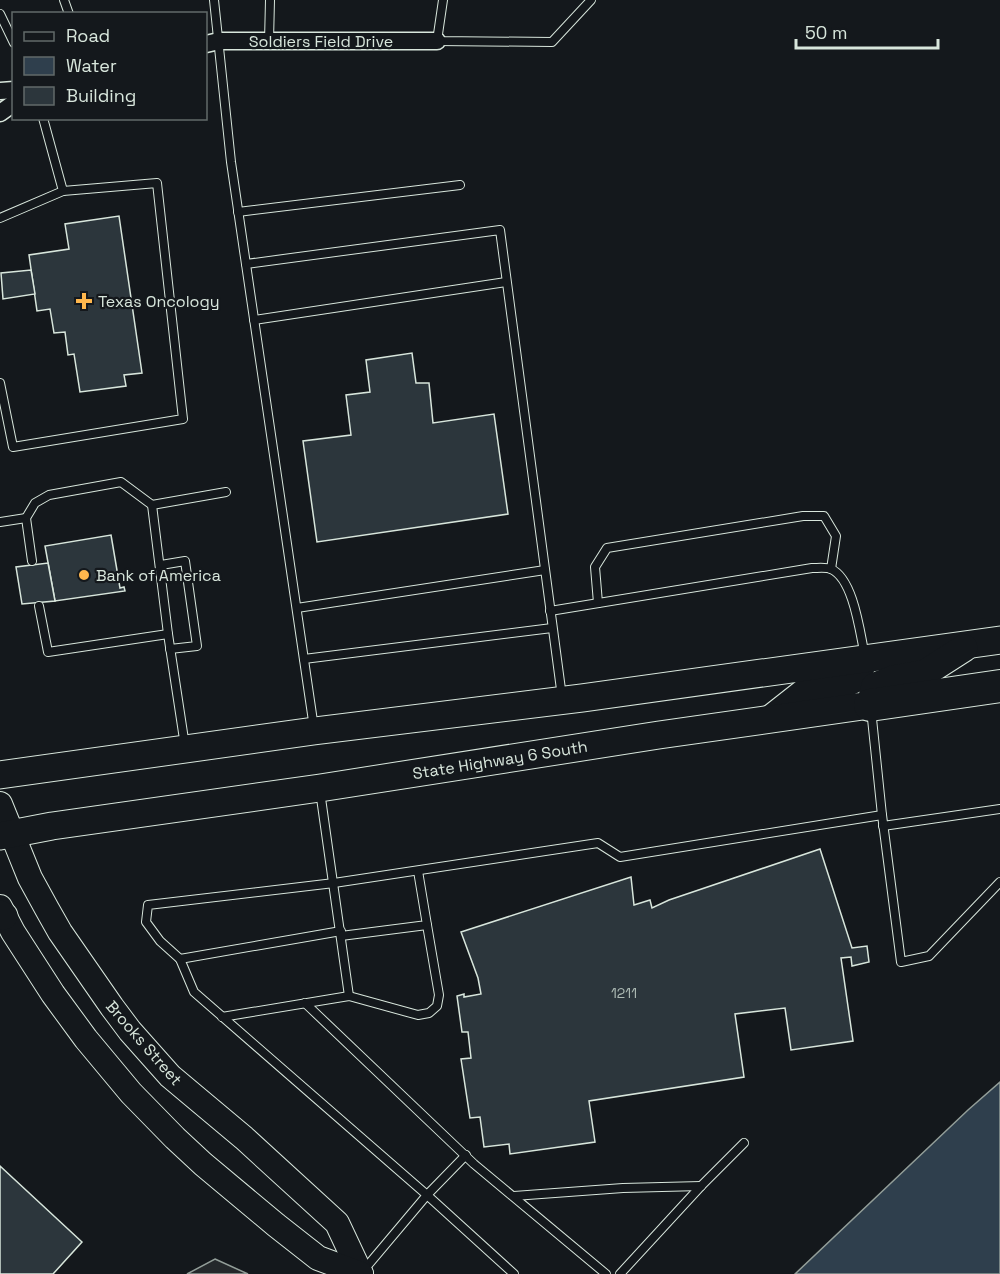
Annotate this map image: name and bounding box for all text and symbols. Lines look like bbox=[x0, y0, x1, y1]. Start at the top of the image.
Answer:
legend bbox=[12, 12, 207, 120]
scale bar bbox=[796, 12, 938, 50]
text: 50 m bbox=[805, 21, 847, 44]
text: Road bbox=[66, 24, 110, 47]
street label: Soldiers Field Drive bbox=[249, 31, 393, 52]
text: Water bbox=[66, 54, 117, 77]
text: Building bbox=[66, 84, 136, 107]
place label: Texas Oncology bbox=[98, 291, 220, 312]
marker: Texas Oncology bbox=[75, 292, 93, 310]
place label: Bank of America bbox=[96, 565, 221, 586]
marker: Bank of America bbox=[77, 568, 91, 582]
street label: State Highway 6 South bbox=[411, 736, 589, 784]
house number: 1211 bbox=[611, 984, 637, 1002]
street label: Brooks Street bbox=[101, 996, 187, 1090]

